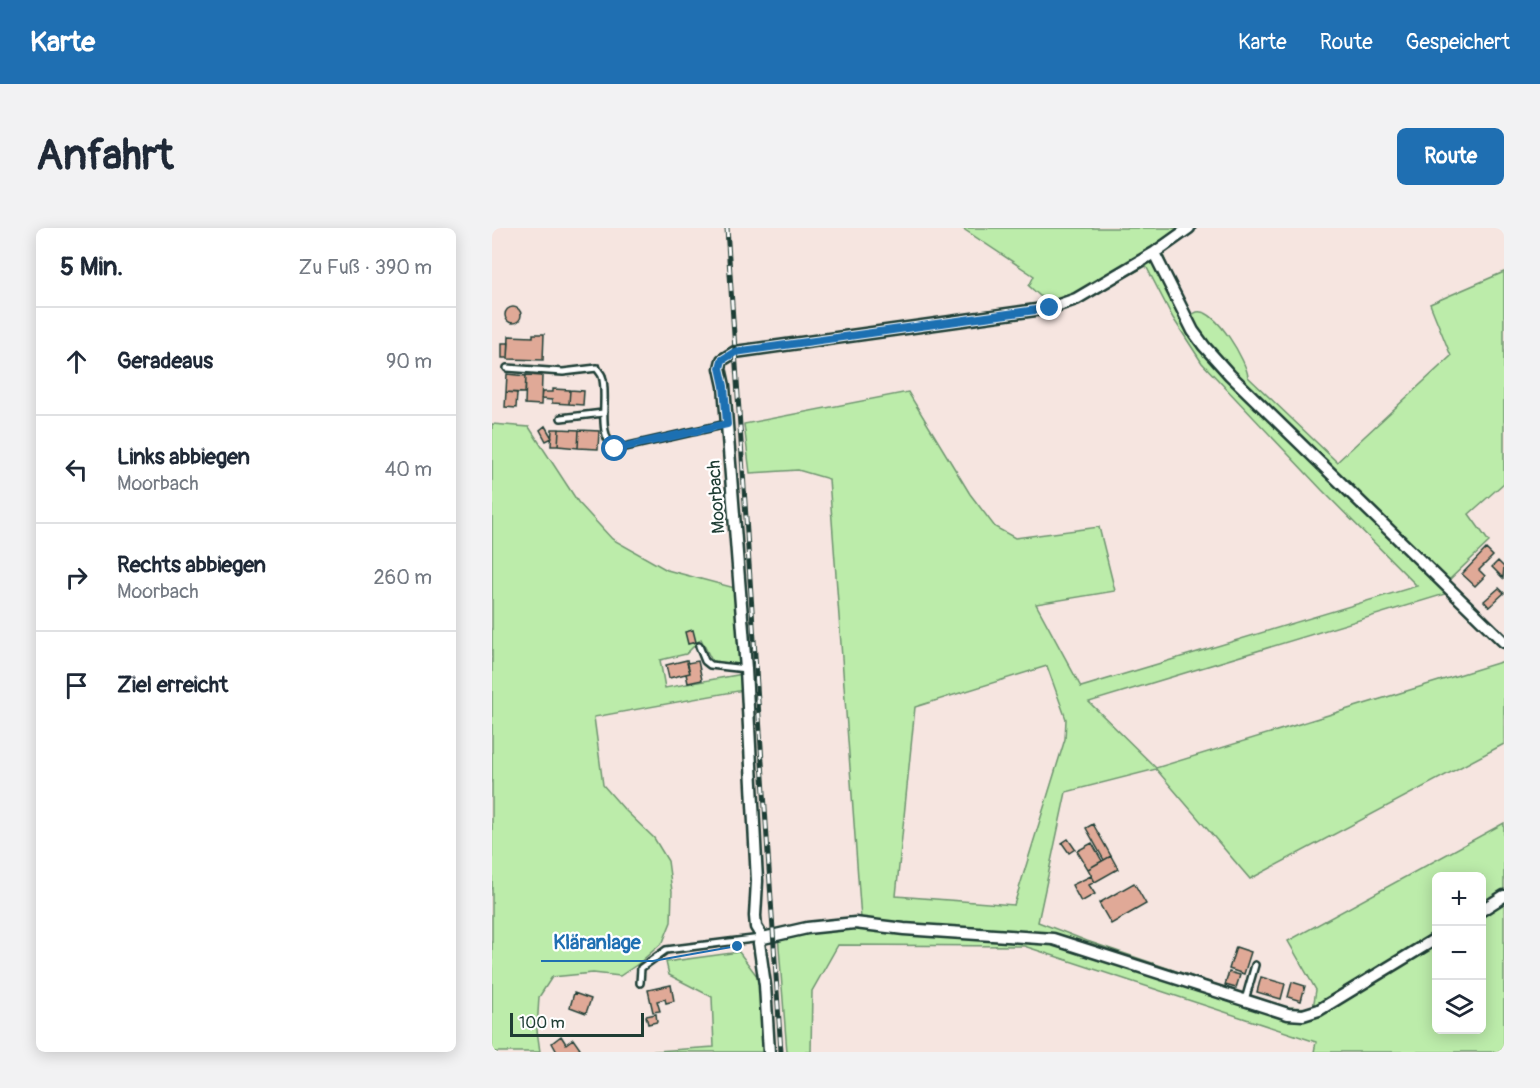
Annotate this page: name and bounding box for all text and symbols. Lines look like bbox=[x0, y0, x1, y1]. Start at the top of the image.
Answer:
text: Karte bbox=[30, 25, 95, 60]
text: Karte bbox=[1238, 29, 1287, 56]
text: Route bbox=[1320, 29, 1373, 56]
text: Gespeichert bbox=[1406, 29, 1510, 56]
button: Route bbox=[1397, 128, 1504, 185]
text: Anfahrt bbox=[36, 130, 174, 182]
text: 5 Min. bbox=[60, 251, 123, 283]
text: Zu Fuß · 390 m bbox=[299, 255, 432, 280]
route end bbox=[1036, 294, 1062, 320]
icon: ahead bbox=[60, 345, 93, 378]
text: Geradeaus bbox=[117, 347, 213, 375]
text: 90 m bbox=[386, 349, 432, 374]
route start bbox=[601, 435, 627, 461]
text: Links abbiegen bbox=[117, 443, 250, 471]
icon: left bbox=[60, 453, 93, 486]
text: 40 m bbox=[385, 457, 432, 482]
street label: Moorbach bbox=[702, 459, 731, 534]
text: Moorbach bbox=[117, 471, 199, 496]
text: Rechts abbiegen bbox=[117, 551, 266, 579]
icon: right bbox=[60, 561, 93, 594]
text: 260 m bbox=[373, 565, 432, 590]
text: Moorbach bbox=[117, 579, 199, 604]
icon: arrive bbox=[60, 669, 93, 702]
text: Ziel erreicht bbox=[117, 671, 228, 699]
map controls bbox=[1432, 872, 1486, 1034]
button: + bbox=[1432, 872, 1486, 926]
callout: Kläranlage bbox=[541, 923, 653, 961]
button: − bbox=[1432, 926, 1486, 980]
text: Kläranlage bbox=[553, 930, 642, 955]
button: layers bbox=[1432, 980, 1486, 1034]
scale bar bbox=[510, 1010, 644, 1038]
text: 100 m bbox=[519, 1013, 565, 1033]

